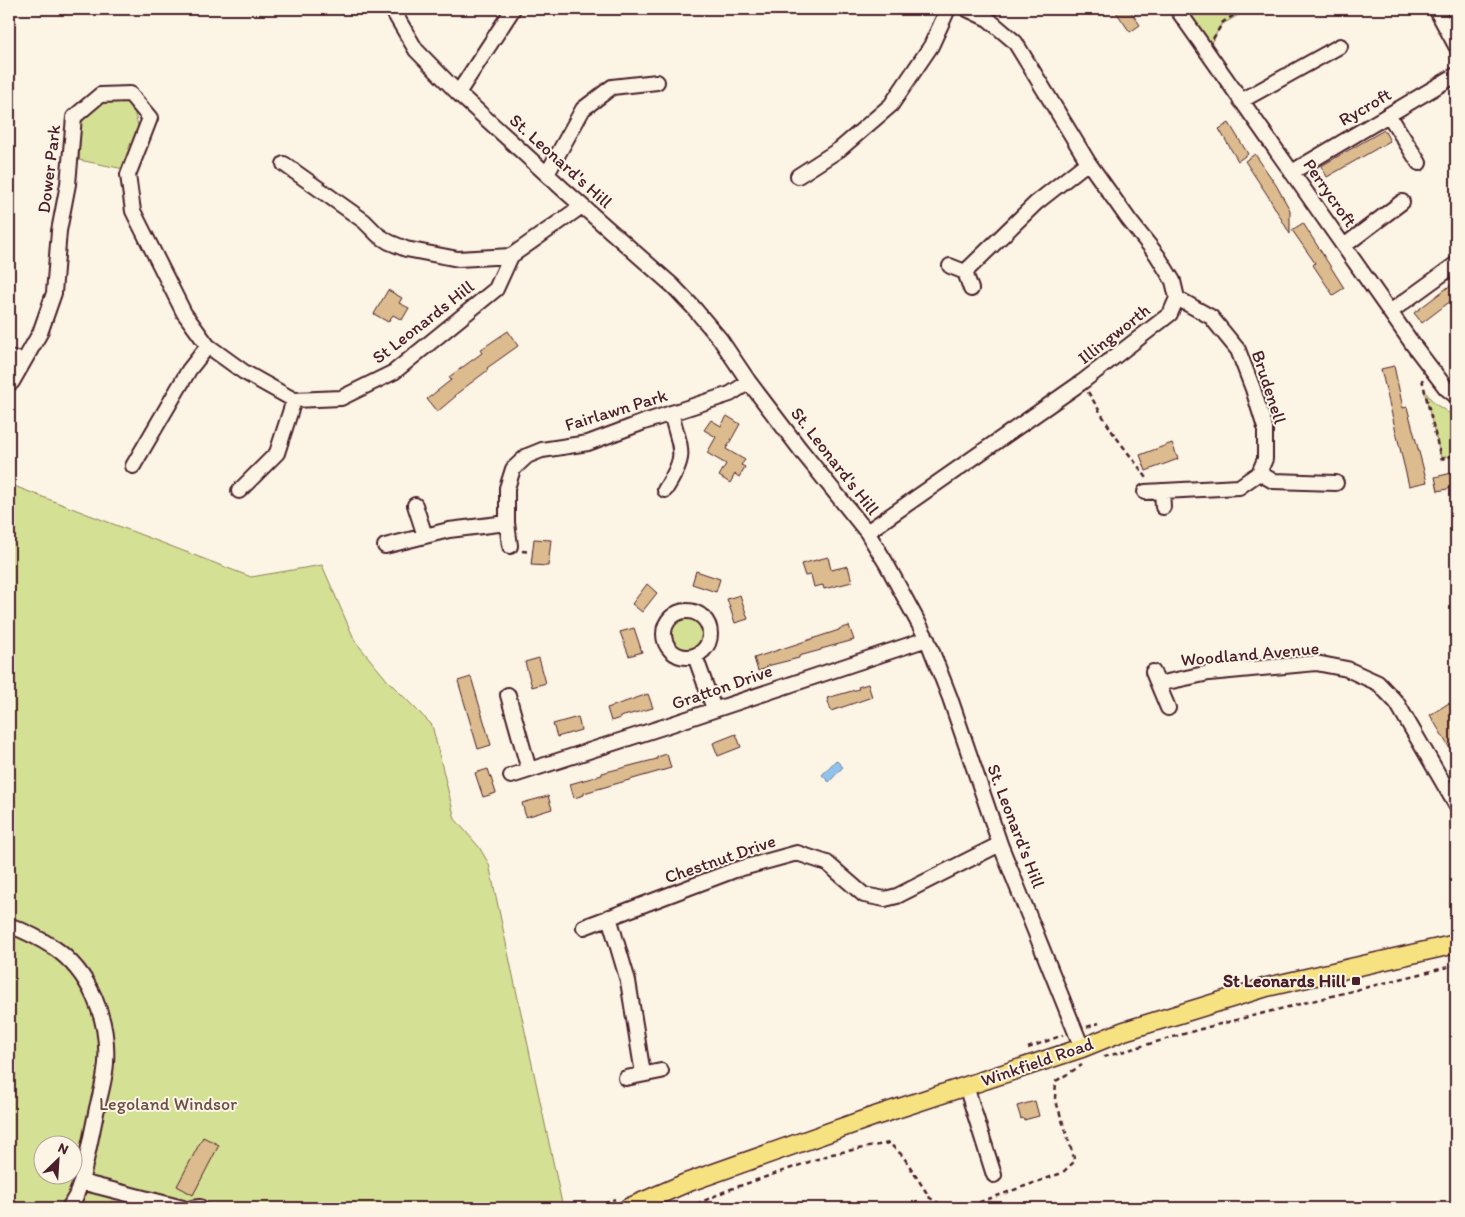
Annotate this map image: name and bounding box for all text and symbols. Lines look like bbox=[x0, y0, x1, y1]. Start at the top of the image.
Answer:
street label: Rycroft bbox=[1335, 83, 1395, 131]
street label: St. Leonard's Hill bbox=[505, 109, 617, 213]
street label: Dower Park bbox=[33, 123, 65, 214]
street label: Perrycroft bbox=[1299, 155, 1361, 231]
street label: St Leonards Hill bbox=[368, 275, 478, 369]
street label: Illingworth bbox=[1074, 299, 1154, 369]
street label: Brudenell bbox=[1247, 347, 1291, 427]
street label: Fairlawn Park bbox=[562, 384, 670, 436]
street label: St. Leonard's Hill bbox=[786, 403, 884, 519]
street label: Woodland Avenue bbox=[1180, 637, 1320, 671]
street label: Gratton Drive bbox=[669, 659, 775, 715]
street label: St. Leonard's Hill bbox=[982, 761, 1050, 891]
street label: Chestnut Drive bbox=[662, 830, 778, 888]
place label: St Leonards Hill bbox=[1223, 970, 1347, 992]
marker: St Leonards Hill bbox=[1350, 975, 1362, 987]
street label: Winkfield Road bbox=[978, 1032, 1096, 1092]
park label: Legoland Windsor bbox=[99, 1093, 237, 1115]
north arrow bbox=[32, 1134, 82, 1184]
text: N bbox=[55, 1139, 71, 1158]

